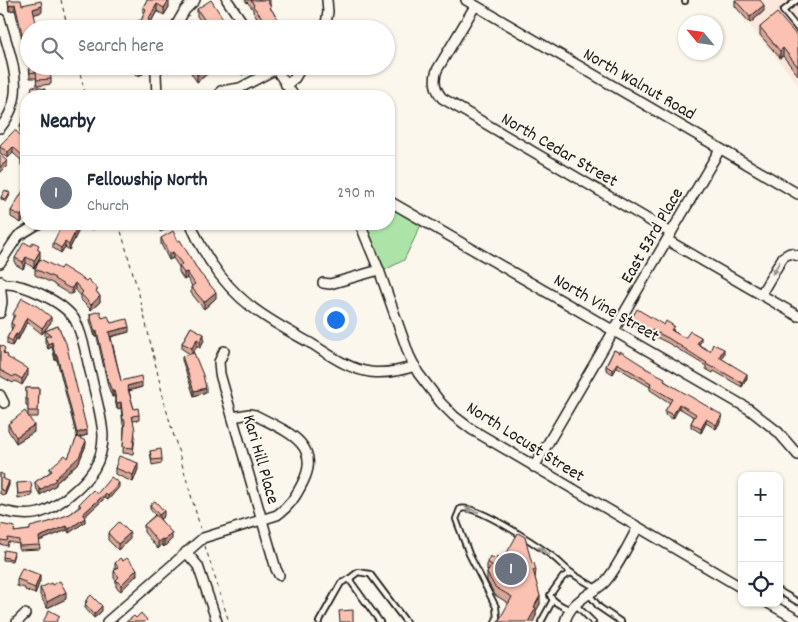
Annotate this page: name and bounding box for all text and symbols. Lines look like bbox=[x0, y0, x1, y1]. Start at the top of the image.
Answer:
north arrow bbox=[678, 15, 723, 60]
search box bbox=[20, 20, 395, 75]
icon: search bbox=[38, 34, 66, 62]
text: Search here bbox=[78, 34, 164, 61]
street label: North Walnut Road bbox=[578, 43, 700, 128]
text: Nearby bbox=[40, 108, 95, 138]
street label: North Cedar Street bbox=[496, 108, 622, 195]
text: Fellowship North bbox=[87, 168, 207, 195]
text: 1 bbox=[54, 182, 58, 205]
text: 290 m bbox=[337, 182, 375, 205]
street label: East 53rd Place bbox=[616, 184, 691, 289]
text: Church bbox=[87, 195, 129, 218]
one-way arrow bbox=[772, 262, 781, 275]
street label: North Vine Street bbox=[548, 269, 664, 350]
your location bbox=[323, 307, 349, 333]
street label: North Locust Street bbox=[461, 397, 589, 490]
street label: Kari Hill Place bbox=[235, 412, 284, 507]
map controls bbox=[738, 472, 783, 607]
button: + bbox=[738, 472, 783, 517]
one-way arrow bbox=[464, 506, 479, 514]
button: − bbox=[738, 517, 783, 562]
one-way arrow bbox=[538, 546, 551, 556]
pin: 1 bbox=[495, 550, 527, 588]
button: locate bbox=[738, 562, 783, 607]

